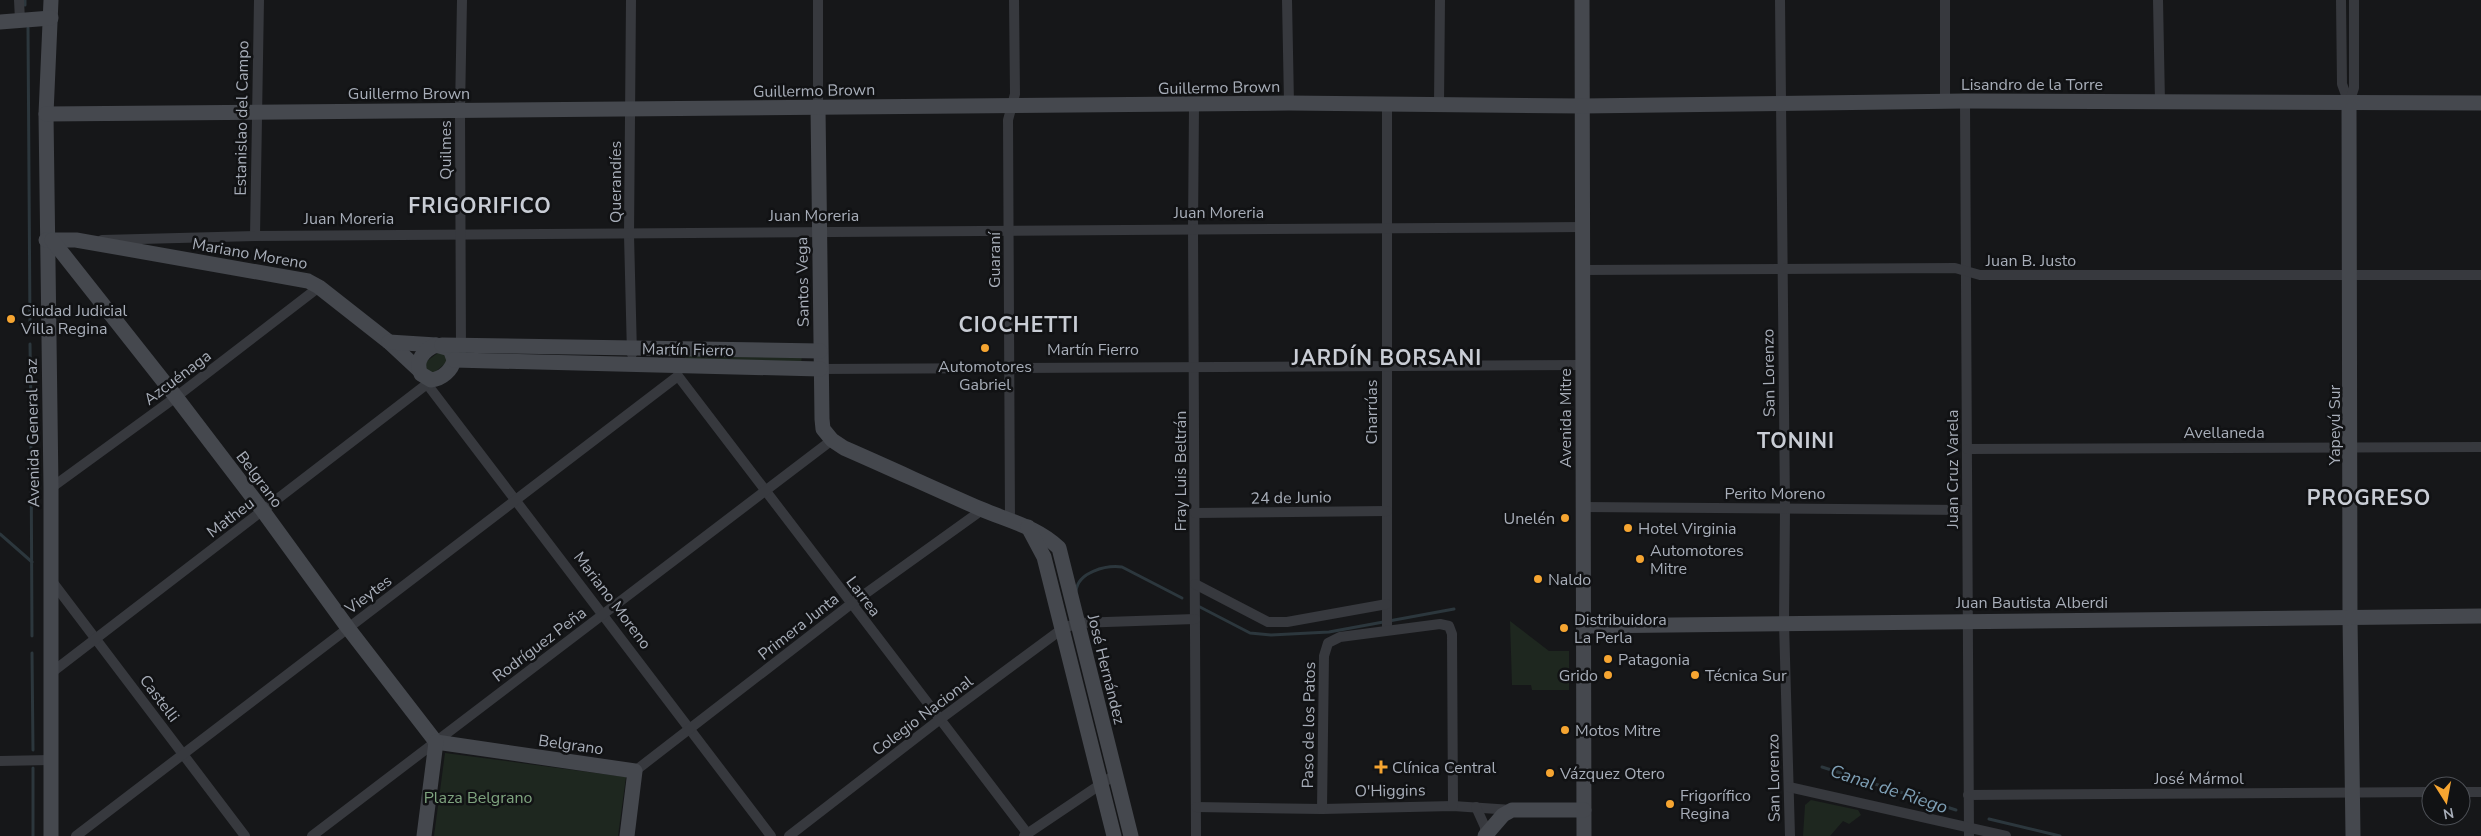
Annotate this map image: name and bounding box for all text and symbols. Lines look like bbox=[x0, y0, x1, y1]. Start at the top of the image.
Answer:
street label: Estanislao del Campo bbox=[230, 40, 254, 196]
street label: Lisandro de la Torre bbox=[1961, 74, 2103, 96]
street label: Guillermo Brown bbox=[1158, 76, 1280, 100]
street label: Guillermo Brown bbox=[753, 79, 875, 103]
street label: Guillermo Brown bbox=[348, 83, 470, 105]
street label: Quilmes bbox=[435, 120, 457, 180]
street label: Querandíes bbox=[605, 141, 627, 223]
district label: FRIGORIFICO bbox=[408, 192, 552, 220]
street label: Juan Moreria bbox=[1173, 202, 1264, 224]
street label: Juan Moreria bbox=[768, 205, 859, 227]
street label: Juan Moreria bbox=[303, 208, 394, 230]
street label: Guaraní bbox=[984, 231, 1006, 288]
street label: Mariano Moreno bbox=[190, 233, 309, 275]
street label: Santos Vega bbox=[791, 237, 815, 327]
street label: Juan B. Justo bbox=[1985, 250, 2076, 272]
place label: Ciudad Judicial Villa Regina bbox=[20, 300, 128, 340]
district label: CIOCHETTI bbox=[959, 311, 1079, 339]
marker: Ciudad Judicial Villa Regina bbox=[5, 313, 17, 325]
street label: San Lorenzo bbox=[1757, 329, 1781, 417]
street label: Martín Fierro bbox=[642, 338, 734, 362]
street label: Martín Fierro bbox=[1047, 339, 1139, 361]
marker: Automotores Gabriel bbox=[979, 342, 991, 354]
district label: JARDÍN BORSANI bbox=[1291, 344, 1482, 372]
street label: Azcuénaga bbox=[139, 345, 216, 410]
place label: Automotores Gabriel bbox=[938, 356, 1032, 396]
street label: Avenida General Paz bbox=[21, 358, 45, 508]
street label: Avenida Mitre bbox=[1555, 368, 1577, 468]
street label: Charrúas bbox=[1361, 380, 1383, 444]
street label: Yapeyú Sur bbox=[2324, 385, 2346, 466]
street label: Juan Cruz Varela bbox=[1942, 410, 1964, 529]
street label: Fray Luis Beltrán bbox=[1170, 411, 1192, 531]
street label: Avellaneda bbox=[2183, 422, 2265, 444]
district label: TONINI bbox=[1757, 427, 1835, 455]
street label: Belgrano bbox=[231, 447, 288, 512]
street label: Perito Moreno bbox=[1725, 483, 1826, 505]
district label: PROGRESO bbox=[2307, 484, 2431, 512]
street label: 24 de Junio bbox=[1250, 486, 1332, 510]
street label: Matheu bbox=[202, 493, 259, 543]
place label: Unelén bbox=[1503, 508, 1555, 530]
marker: Unelén bbox=[1559, 512, 1571, 524]
place label: Hotel Virginia bbox=[1638, 518, 1737, 540]
marker: Hotel Virginia bbox=[1622, 522, 1634, 534]
place label: Automotores Mitre bbox=[1650, 540, 1744, 580]
street label: Mariano Moreno bbox=[568, 547, 656, 654]
marker: Automotores Mitre bbox=[1634, 553, 1646, 565]
place label: Naldo bbox=[1548, 569, 1591, 591]
street label: Vieytes bbox=[340, 570, 396, 620]
street label: Larrea bbox=[841, 572, 886, 621]
marker: Naldo bbox=[1532, 573, 1544, 585]
street label: Primera Junta bbox=[754, 588, 844, 665]
street label: Juan Bautista Alberdi bbox=[1955, 592, 2108, 614]
street label: Rodríguez Peña bbox=[488, 602, 591, 687]
place label: Distribuidora La Perla bbox=[1574, 609, 1667, 649]
street label: José Hernández bbox=[1081, 611, 1130, 727]
marker: Distribuidora La Perla bbox=[1558, 622, 1570, 634]
place label: Patagonia bbox=[1618, 649, 1690, 671]
marker: Patagonia bbox=[1602, 653, 1614, 665]
street label: Paso de los Patos bbox=[1297, 662, 1321, 788]
place label: Grido bbox=[1559, 665, 1598, 687]
place label: Técnica Sur bbox=[1705, 665, 1787, 687]
marker: Grido bbox=[1602, 669, 1614, 681]
marker: Técnica Sur bbox=[1689, 669, 1701, 681]
street label: Castelli bbox=[134, 670, 184, 727]
street label: Colegio Nacional bbox=[868, 670, 978, 761]
place label: Motos Mitre bbox=[1575, 720, 1661, 742]
marker: Motos Mitre bbox=[1559, 724, 1571, 736]
street label: Belgrano bbox=[537, 730, 605, 760]
street label: San Lorenzo bbox=[1762, 734, 1786, 822]
place label: Clínica Central bbox=[1392, 757, 1496, 779]
water label: Canal de Riego bbox=[1827, 759, 1951, 819]
marker: Clínica Central bbox=[1374, 760, 1388, 774]
place label: Vázquez Otero bbox=[1559, 763, 1665, 785]
marker: Vázquez Otero bbox=[1544, 767, 1556, 779]
street label: José Mármol bbox=[2153, 768, 2244, 790]
north arrow bbox=[2421, 776, 2471, 826]
street label: O'Higgins bbox=[1354, 779, 1426, 803]
place label: Frigorífico Regina bbox=[1680, 785, 1751, 825]
park label: Plaza Belgrano bbox=[424, 787, 532, 809]
marker: Frigorífico Regina bbox=[1664, 798, 1676, 810]
text: N bbox=[2441, 803, 2455, 824]

